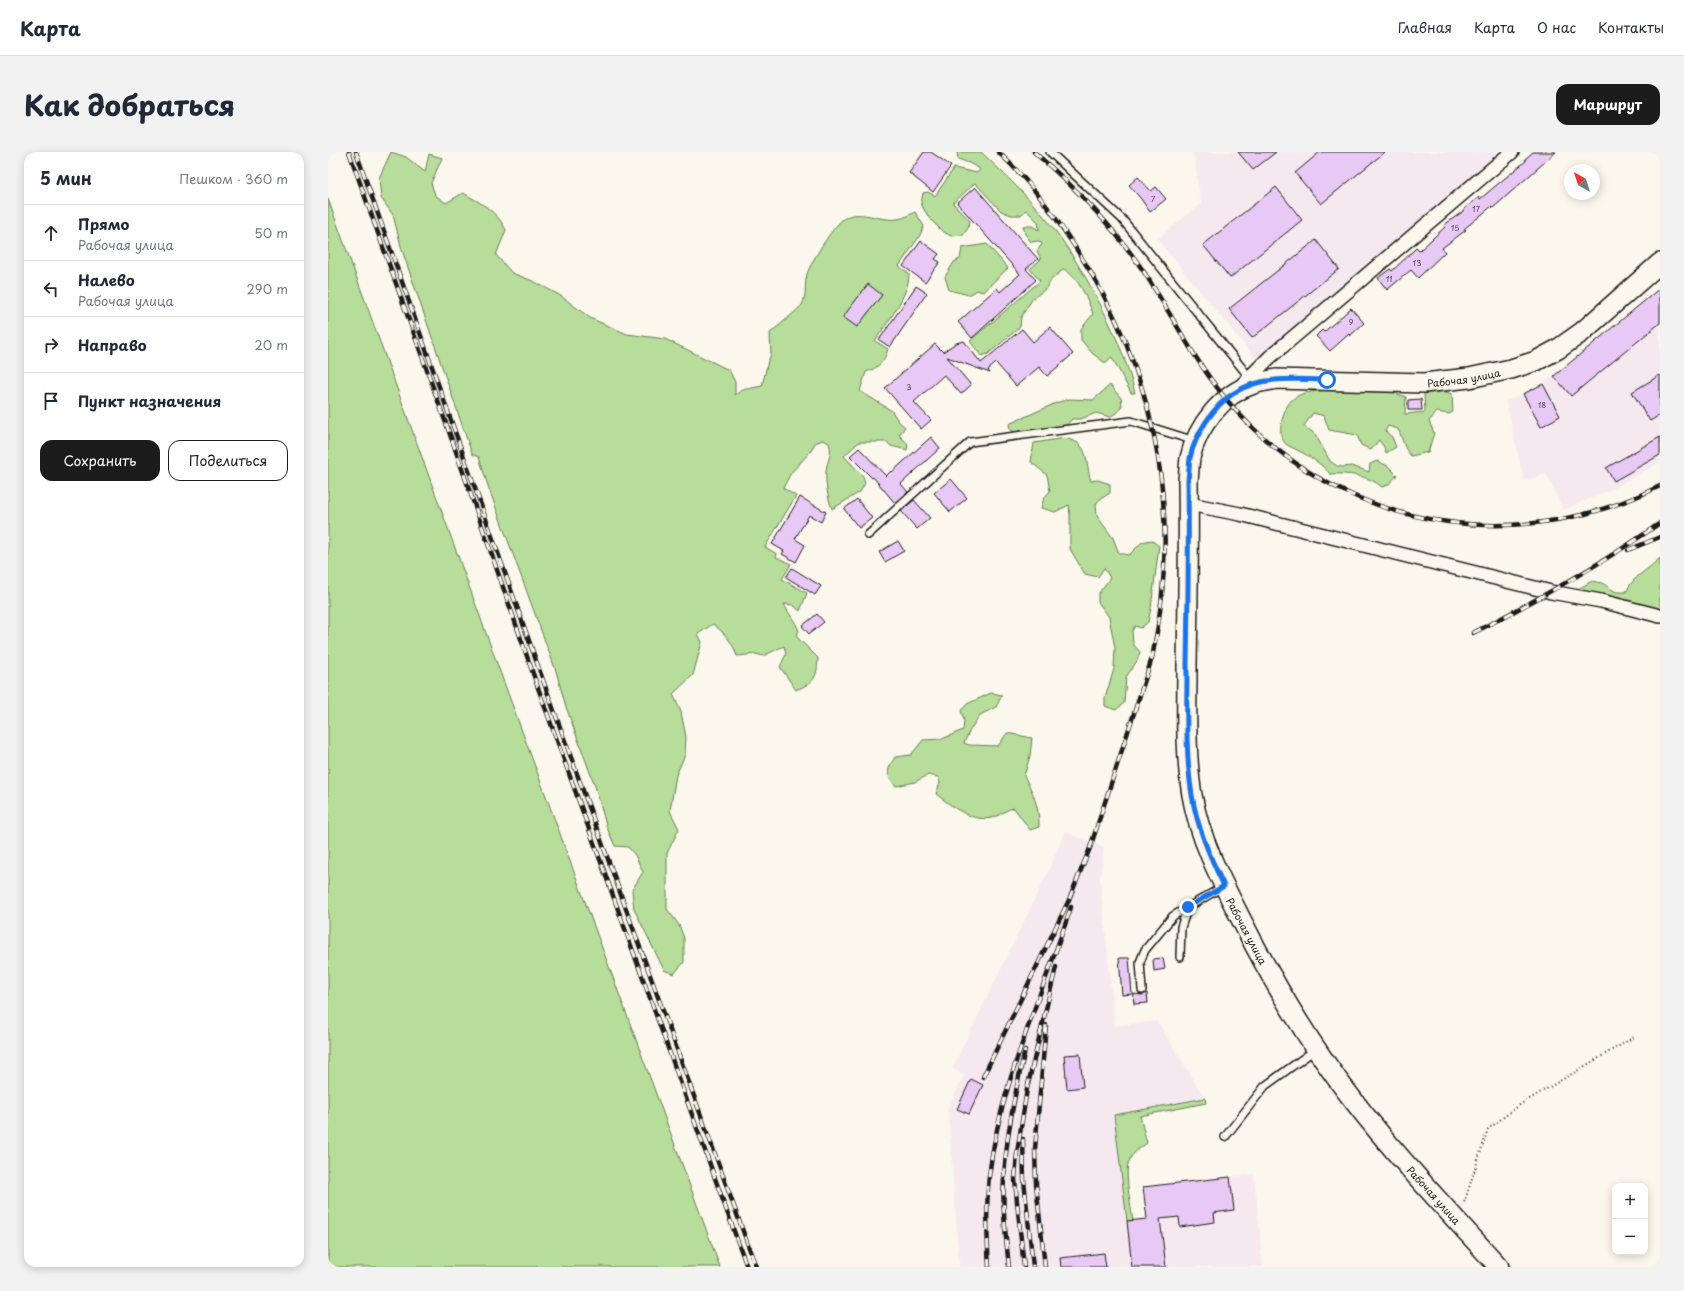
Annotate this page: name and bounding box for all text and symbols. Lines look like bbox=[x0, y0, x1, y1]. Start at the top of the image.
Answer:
text: Карта bbox=[20, 14, 81, 42]
text: Главная bbox=[1398, 17, 1452, 38]
text: Карта bbox=[1474, 17, 1515, 38]
text: О нас bbox=[1537, 17, 1576, 38]
text: Контакты bbox=[1598, 17, 1664, 38]
text: Как добраться bbox=[24, 83, 235, 126]
button: Маршрут bbox=[1556, 84, 1660, 125]
north arrow bbox=[1564, 164, 1600, 200]
text: 5 мин bbox=[40, 165, 92, 191]
text: Пешком · 360 m bbox=[179, 169, 288, 188]
house number: 7 bbox=[1151, 193, 1156, 205]
house number: 17 bbox=[1472, 203, 1481, 215]
text: Прямо bbox=[78, 212, 129, 235]
icon: ahead bbox=[40, 222, 62, 244]
house number: 15 bbox=[1451, 222, 1459, 234]
text: 50 m bbox=[254, 223, 288, 242]
text: Рабочая улица bbox=[78, 235, 174, 254]
house number: 13 bbox=[1413, 257, 1421, 269]
text: Налево bbox=[78, 268, 135, 291]
house number: 11 bbox=[1386, 273, 1392, 285]
icon: left bbox=[40, 278, 62, 300]
text: 290 m bbox=[247, 279, 288, 298]
text: Рабочая улица bbox=[78, 291, 174, 310]
house number: 9 bbox=[1349, 316, 1354, 328]
text: Направо bbox=[78, 333, 147, 356]
icon: right bbox=[40, 334, 62, 356]
text: 20 m bbox=[254, 335, 288, 354]
street label: Рабочая улица bbox=[1426, 364, 1502, 390]
route start bbox=[1318, 371, 1336, 389]
house number: 3 bbox=[906, 381, 912, 393]
text: Пункт назначения bbox=[78, 389, 221, 412]
icon: arrive bbox=[40, 390, 62, 412]
house number: 18 bbox=[1538, 399, 1546, 411]
button: Сохранить bbox=[40, 440, 160, 481]
button: Поделиться bbox=[168, 440, 288, 481]
street label: Рабочая улица bbox=[1223, 895, 1271, 968]
route end bbox=[1179, 898, 1197, 916]
street label: Рабочая улица bbox=[1404, 1163, 1465, 1228]
map controls bbox=[1612, 1183, 1648, 1255]
button: + bbox=[1612, 1183, 1648, 1219]
button: − bbox=[1612, 1219, 1648, 1255]

